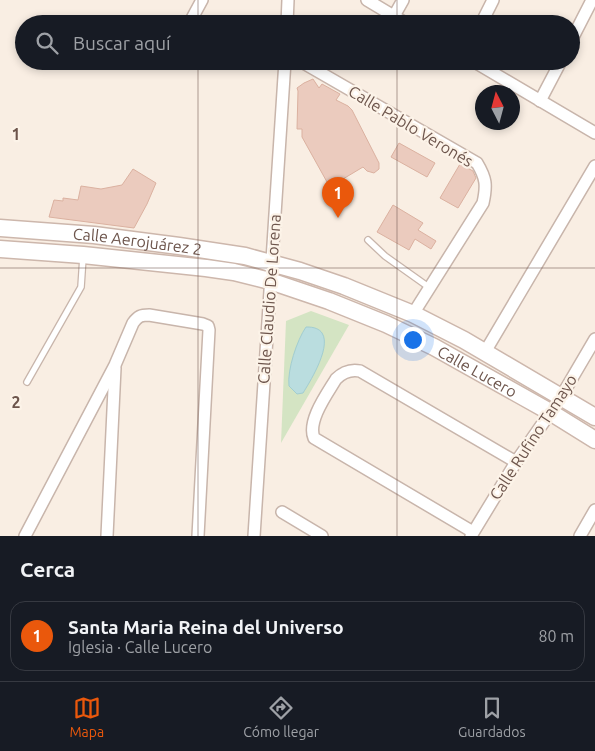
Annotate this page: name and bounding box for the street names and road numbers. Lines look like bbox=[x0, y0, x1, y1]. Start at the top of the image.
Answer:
street label: Calle Pablo Veronés bbox=[346, 82, 476, 170]
street label: Calle Claudio De Lorena bbox=[254, 214, 284, 384]
street label: Calle Aerojuárez 2 bbox=[72, 224, 203, 258]
street label: Calle Lucero bbox=[435, 342, 520, 401]
street label: Calle Rufino Tamayo bbox=[486, 371, 580, 503]

